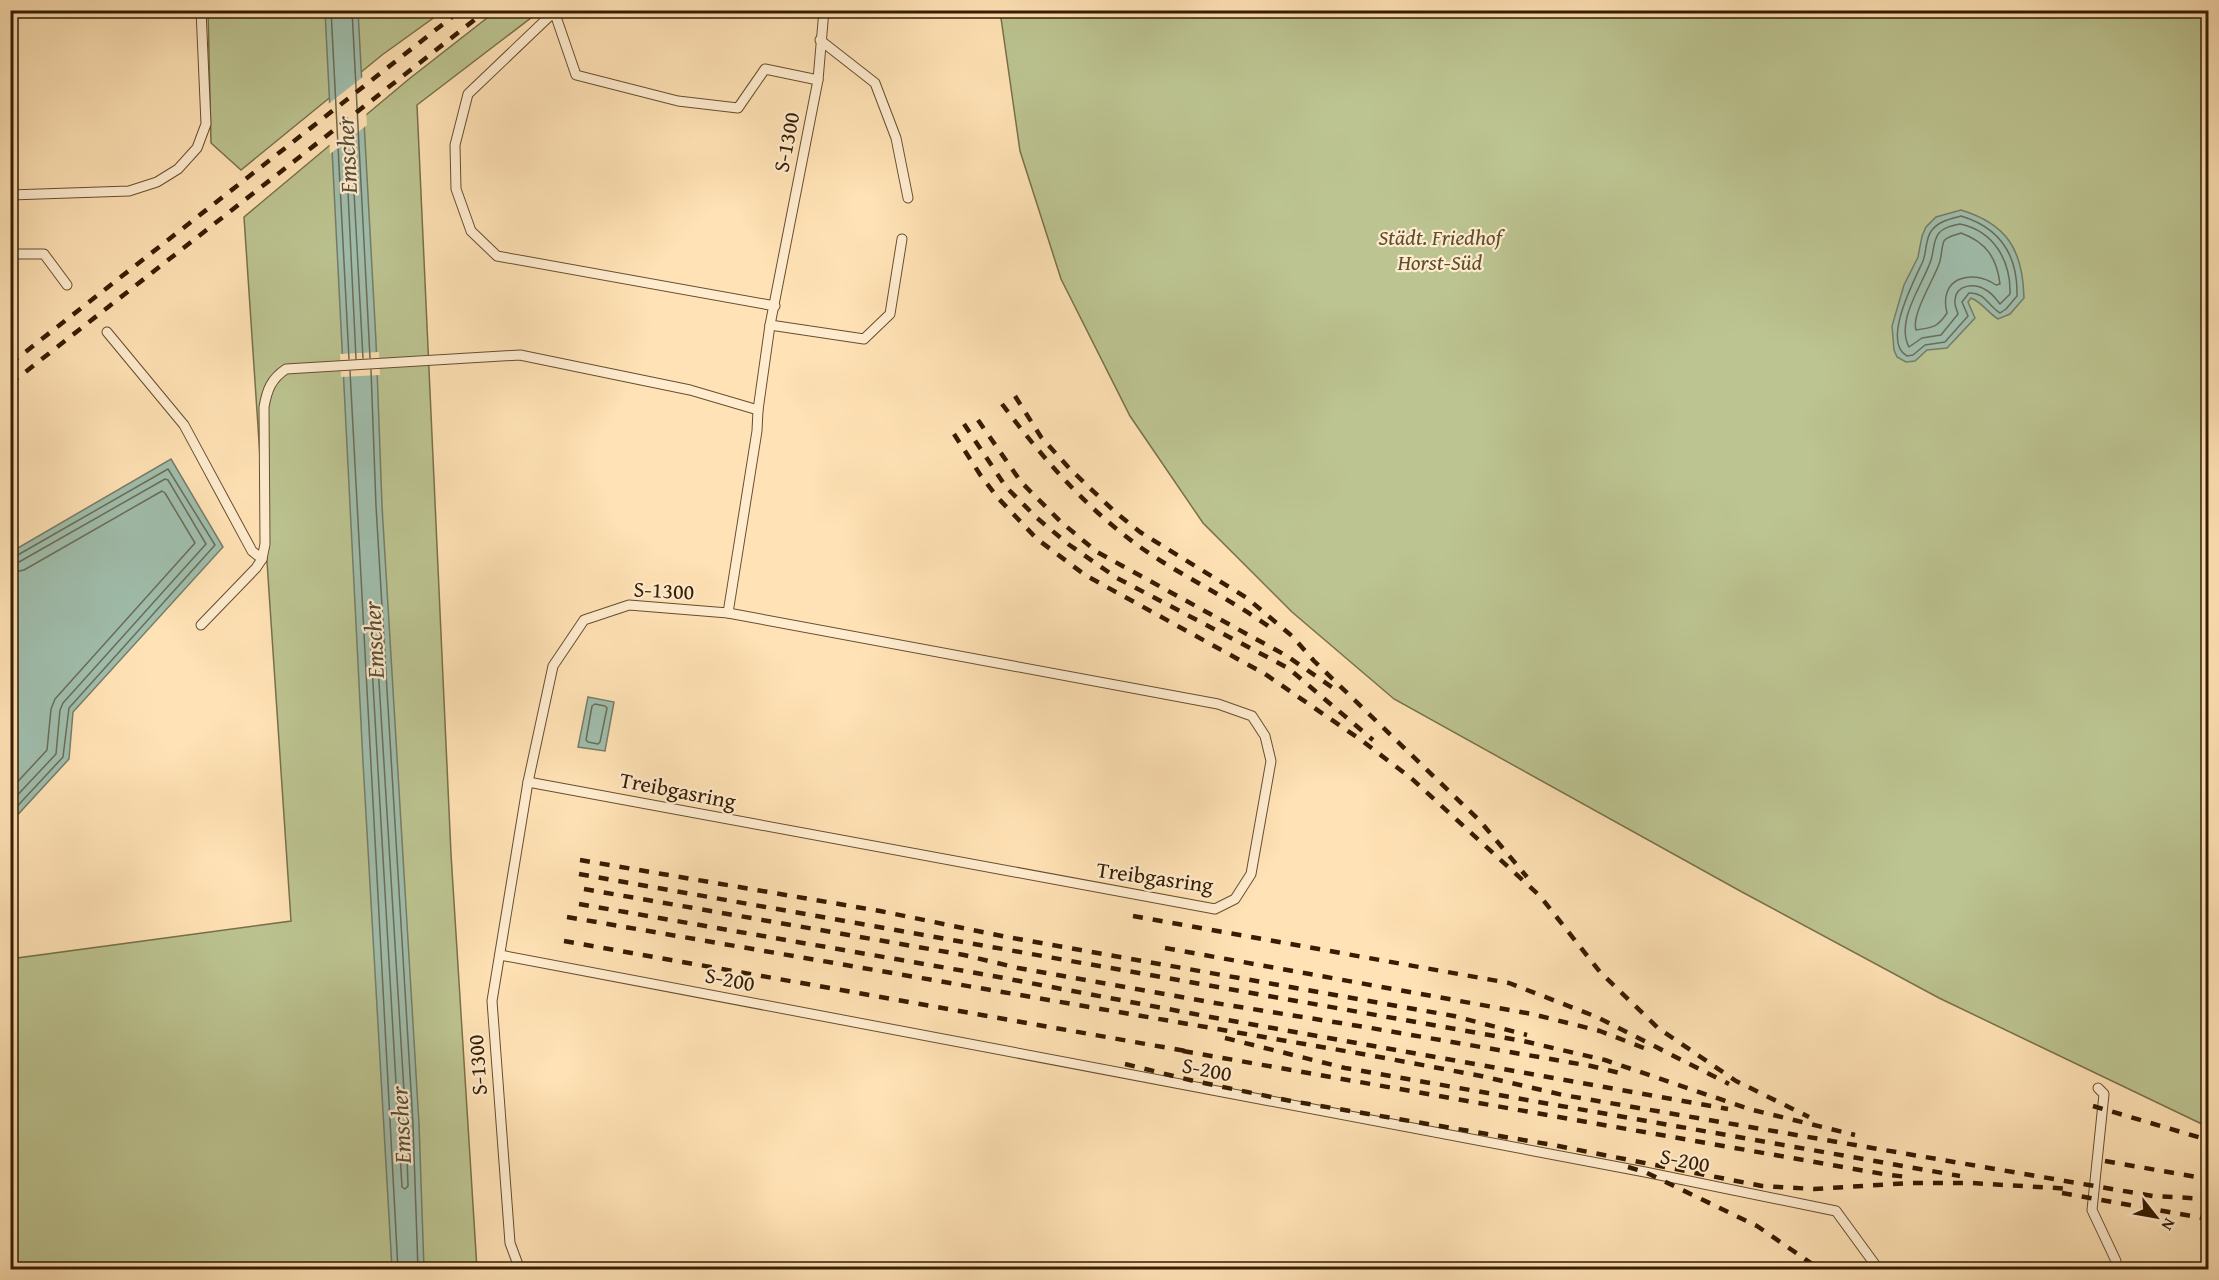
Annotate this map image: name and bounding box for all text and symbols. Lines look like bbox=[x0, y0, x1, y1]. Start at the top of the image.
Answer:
street label: S-1300 bbox=[765, 109, 807, 175]
water label: Emscher bbox=[327, 114, 366, 196]
park label: Städt. Friedhof Horst-Süd bbox=[1378, 221, 1506, 278]
street label: S-1300 bbox=[633, 572, 695, 608]
water label: Emscher bbox=[354, 599, 393, 681]
street label: Treibgasring bbox=[617, 763, 739, 817]
street label: Treibgasring bbox=[1095, 853, 1215, 901]
street label: S-200 bbox=[702, 959, 758, 999]
street label: S-1300 bbox=[459, 1034, 495, 1096]
street label: S-200 bbox=[1179, 1049, 1235, 1089]
water label: Emscher bbox=[381, 1084, 420, 1166]
street label: S-200 bbox=[1657, 1140, 1713, 1180]
north arrow bbox=[2126, 1187, 2186, 1247]
text: N bbox=[2156, 1214, 2182, 1236]

